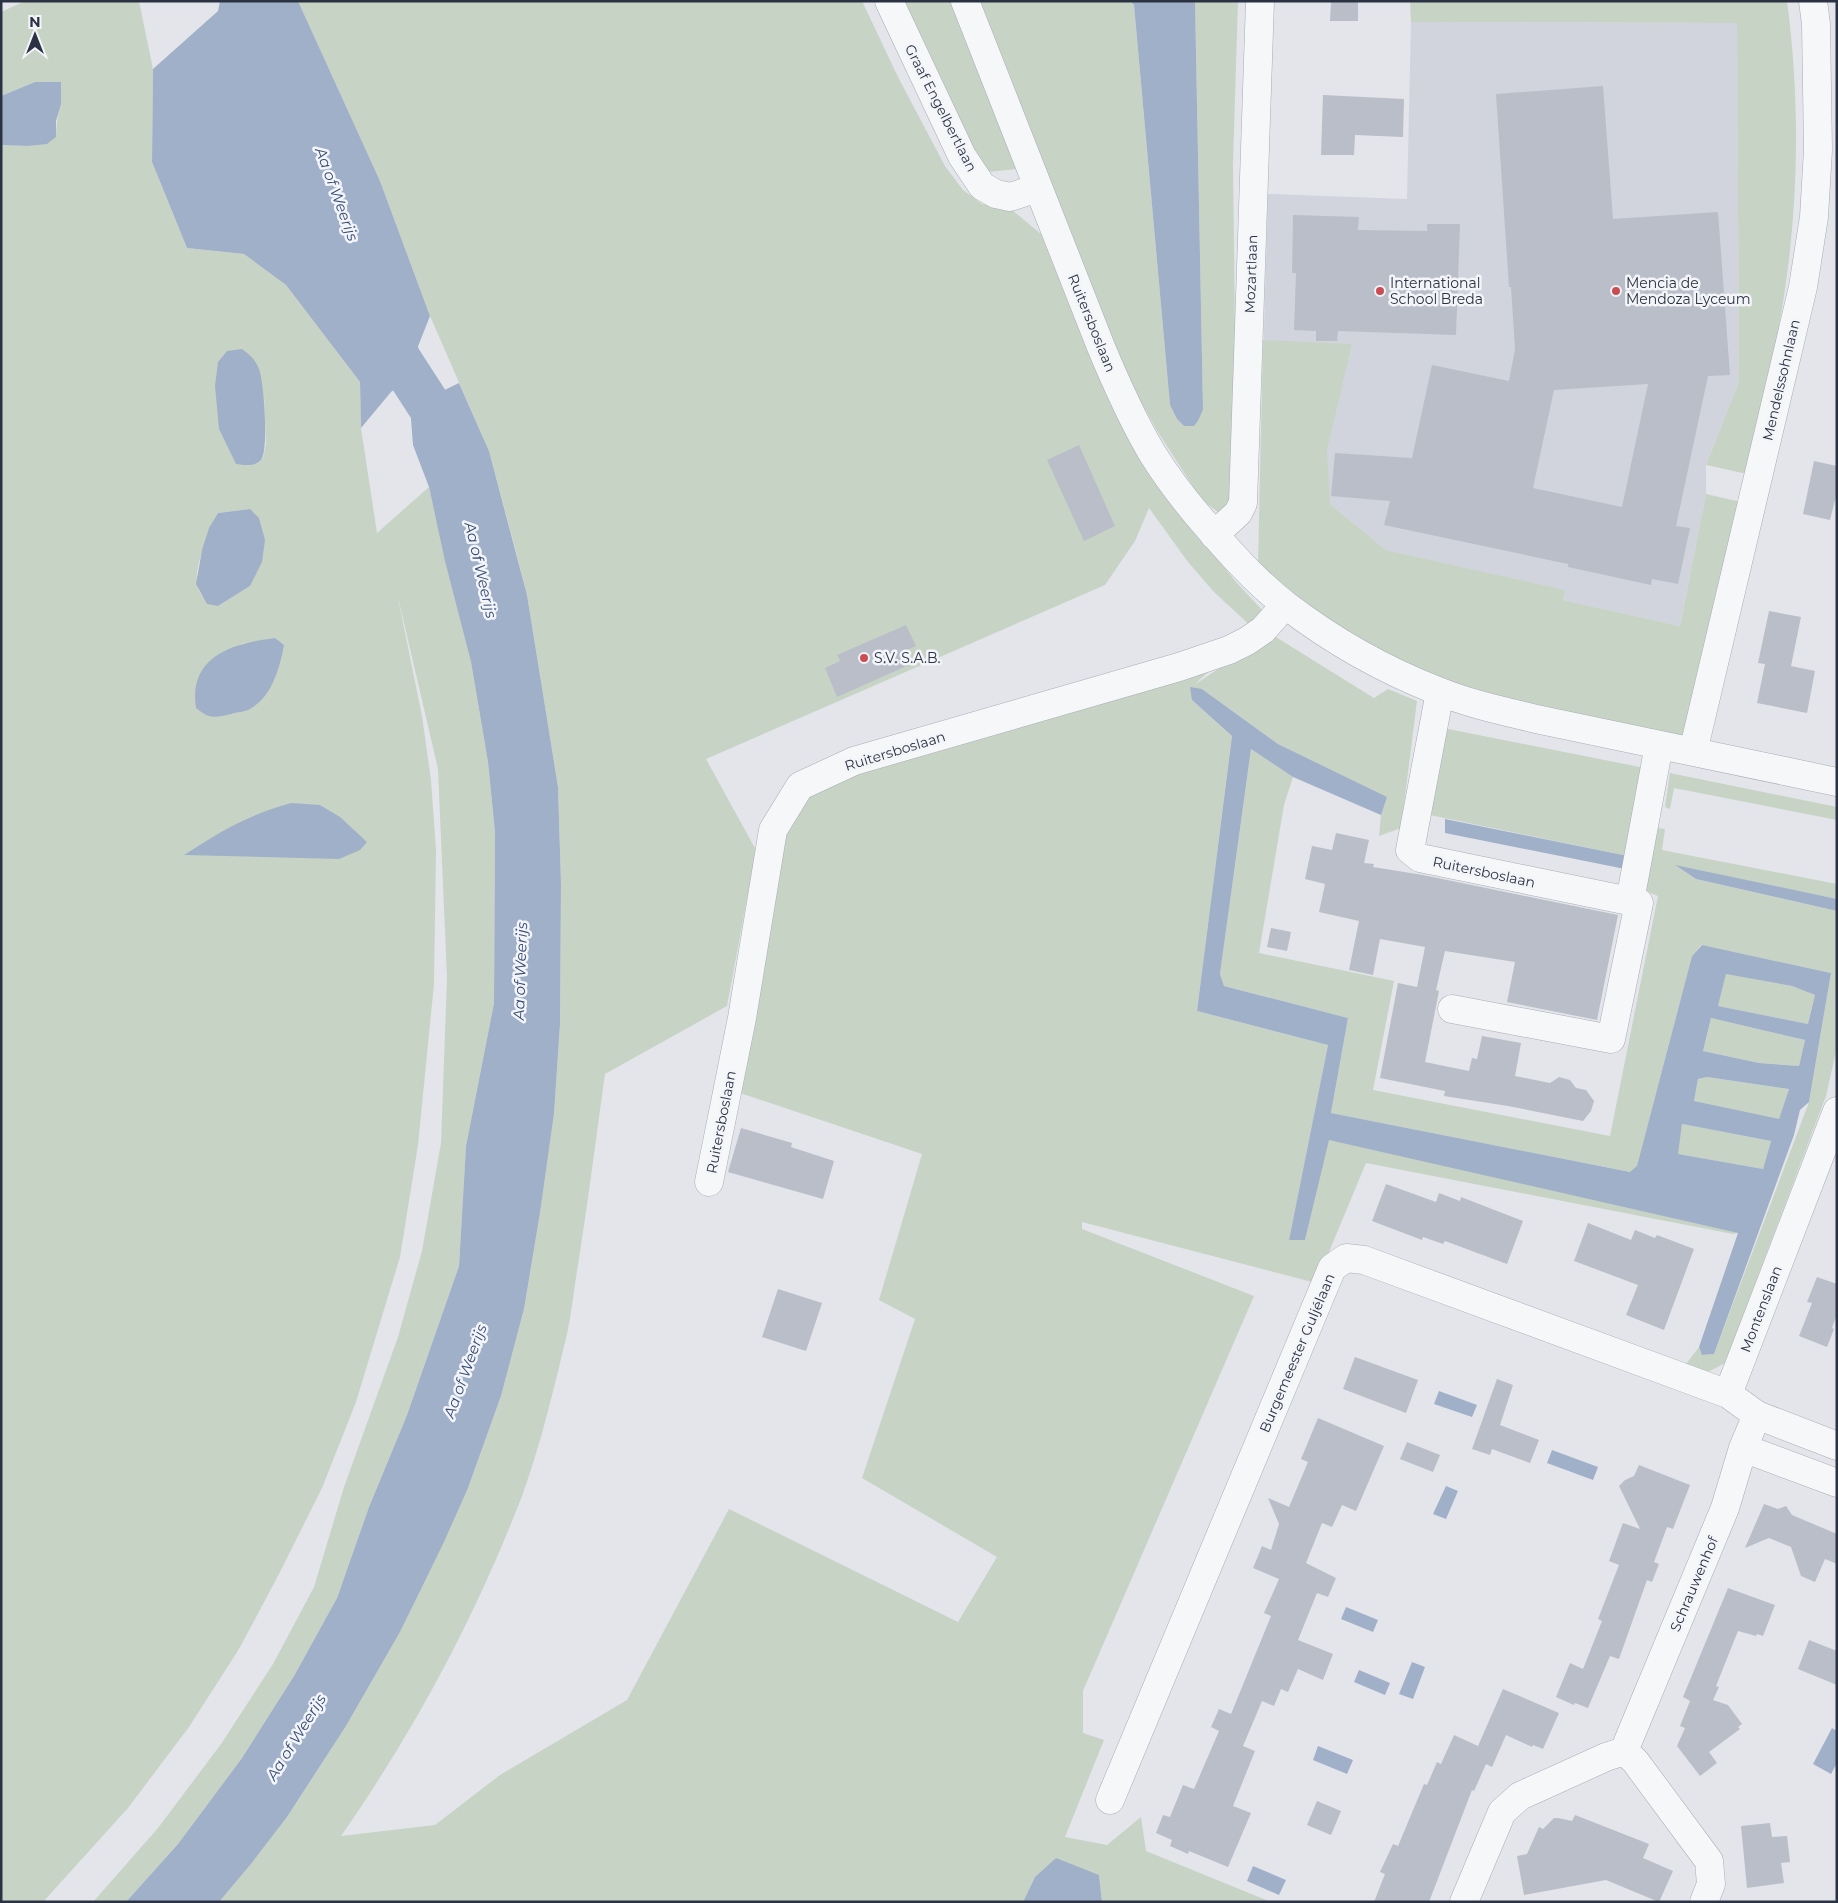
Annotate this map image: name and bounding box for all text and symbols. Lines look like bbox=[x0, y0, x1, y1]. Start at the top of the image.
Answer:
north arrow bbox=[10, 10, 60, 60]
text: N bbox=[29, 13, 41, 31]
street label: Graaf Engelbertlaan bbox=[901, 41, 981, 175]
water label: Aa of Weerijs bbox=[311, 144, 363, 244]
street label: Mozartlaan bbox=[1241, 234, 1261, 314]
street label: Ruitersboslaan bbox=[1064, 271, 1120, 375]
place label: International School Breda bbox=[1390, 274, 1483, 308]
place label: Mencia de Mendoza Lyceum bbox=[1626, 274, 1751, 308]
marker: International School Breda bbox=[1374, 285, 1386, 297]
marker: Mencia de Mendoza Lyceum bbox=[1610, 285, 1622, 297]
street label: Mendelssohnlaan bbox=[1758, 318, 1804, 442]
water label: Aa of Weerijs bbox=[460, 519, 501, 621]
place label: S.V. S.A.B. bbox=[874, 649, 941, 667]
marker: S.V. S.A.B. bbox=[858, 652, 870, 664]
street label: Ruitersboslaan bbox=[842, 727, 948, 775]
street label: Ruitersboslaan bbox=[1431, 852, 1537, 892]
water label: Aa of Weerijs bbox=[509, 921, 531, 1021]
street label: Ruitersboslaan bbox=[702, 1069, 740, 1175]
street label: Montenslaan bbox=[1736, 1263, 1786, 1355]
street label: Burgemeester Guljélaan bbox=[1255, 1271, 1339, 1435]
water label: Aa of Weerijs bbox=[439, 1321, 491, 1421]
street label: Schrauwenhof bbox=[1666, 1533, 1723, 1634]
water label: Aa of Weerijs bbox=[261, 1690, 330, 1785]

